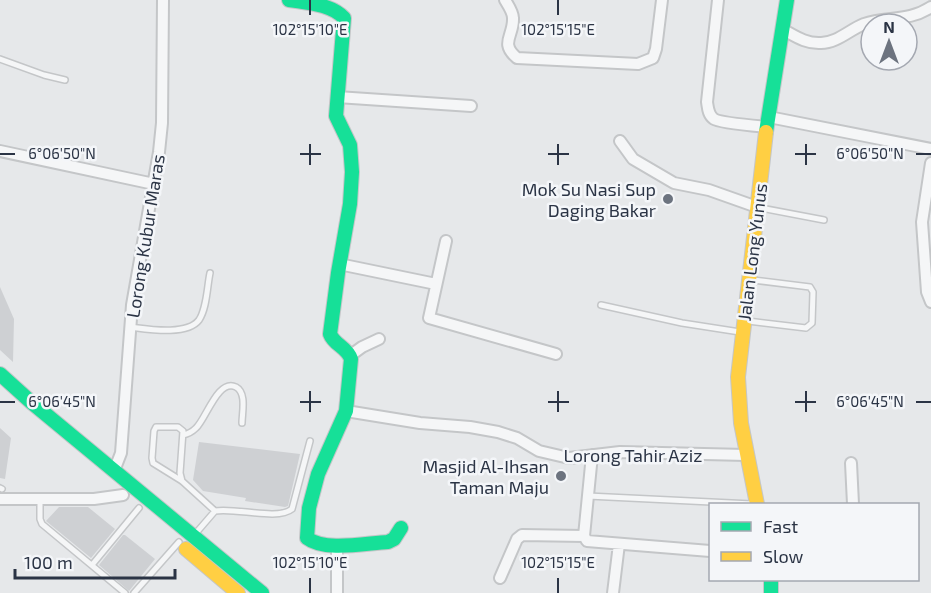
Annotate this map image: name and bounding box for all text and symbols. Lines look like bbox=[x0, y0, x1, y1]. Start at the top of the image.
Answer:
north arrow bbox=[859, 12, 919, 72]
text: N bbox=[883, 17, 895, 36]
text: 102°15'10"E bbox=[273, 20, 347, 38]
text: 102°15'15"E bbox=[521, 20, 595, 38]
text: 6°06'50"N bbox=[28, 144, 96, 162]
text: 6°06'50"N bbox=[836, 144, 904, 162]
street label: Lorong Kubur Maras bbox=[121, 153, 169, 319]
place label: Mok Su Nasi Sup Daging Bakar bbox=[522, 178, 656, 221]
street label: Jalan Long Yunus bbox=[733, 182, 771, 322]
marker: Mok Su Nasi Sup Daging Bakar bbox=[661, 192, 675, 206]
text: 6°06'45"N bbox=[28, 392, 96, 410]
text: 6°06'45"N bbox=[836, 392, 904, 410]
street label: Lorong Tahir Aziz bbox=[564, 444, 702, 466]
place label: Masjid Al-Ihsan Taman Maju bbox=[422, 455, 549, 498]
marker: Masjid Al-Ihsan Taman Maju bbox=[554, 469, 568, 483]
legend bbox=[709, 503, 919, 581]
text: Fast bbox=[763, 515, 798, 537]
scale bar bbox=[15, 542, 176, 580]
text: Slow bbox=[763, 545, 804, 567]
text: 100 m bbox=[24, 551, 73, 573]
text: 102°15'10"E bbox=[273, 553, 347, 571]
text: 102°15'15"E bbox=[521, 553, 595, 571]

